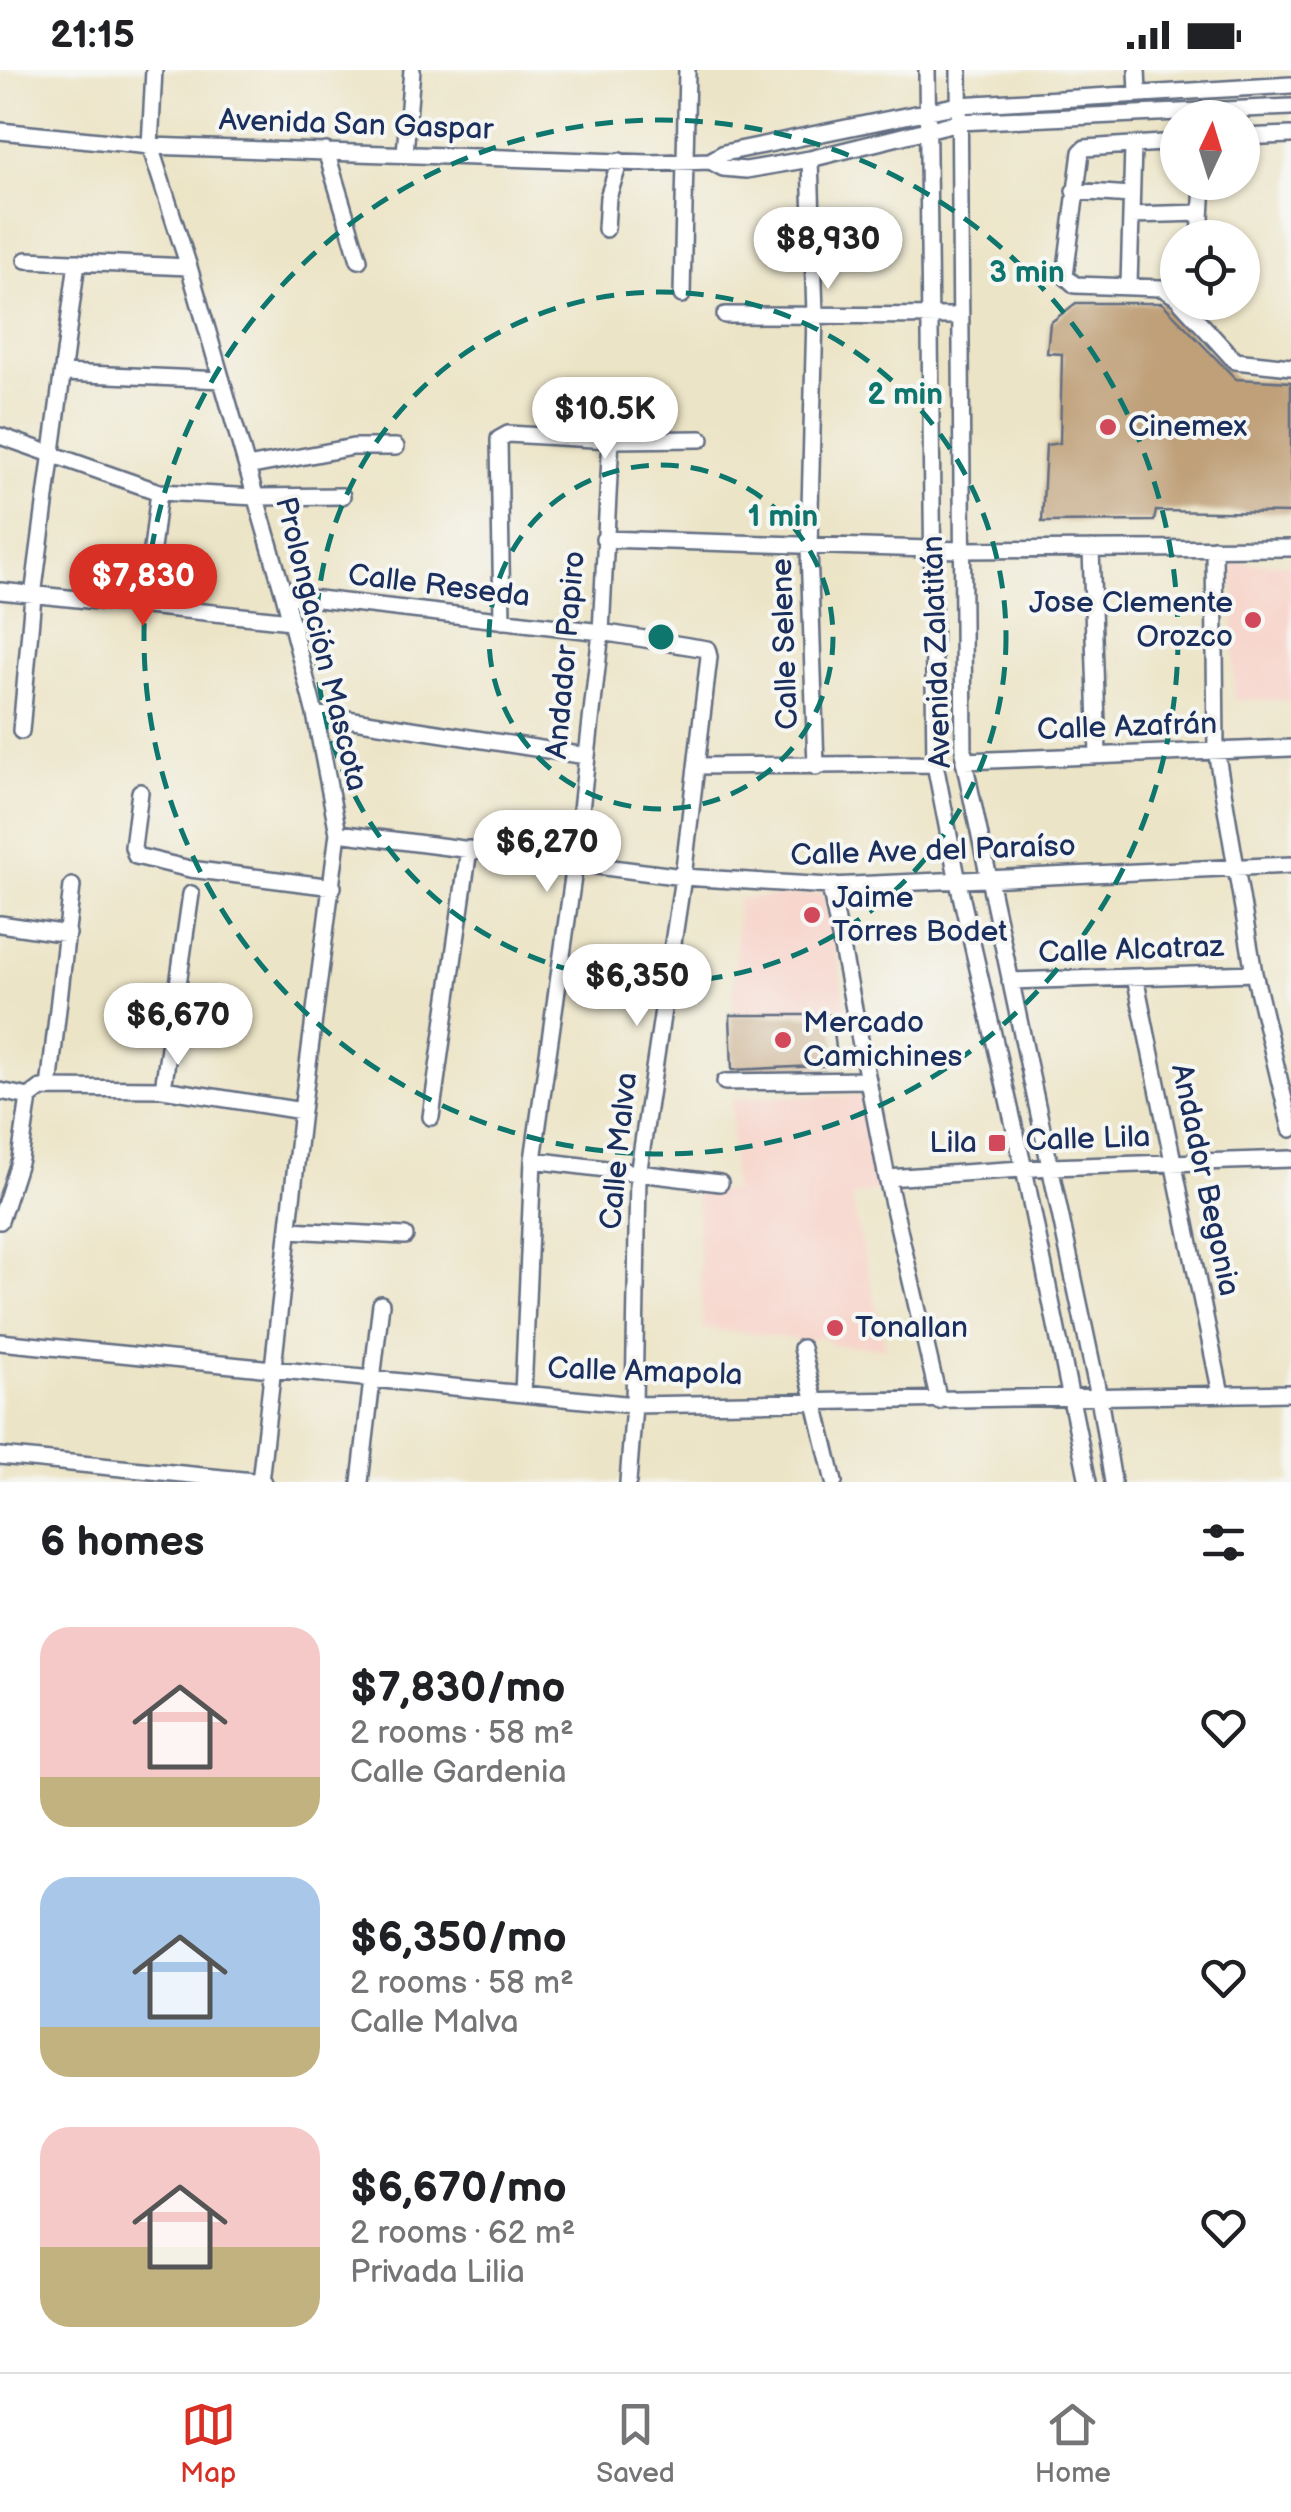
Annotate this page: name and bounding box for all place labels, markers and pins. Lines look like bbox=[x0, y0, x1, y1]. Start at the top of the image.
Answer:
pin: $8,930 bbox=[747, 207, 909, 292]
pin: $10.5K bbox=[524, 377, 686, 462]
place label: Cinemex bbox=[1128, 409, 1247, 445]
marker: Cinemex bbox=[1097, 416, 1119, 438]
pin: $7,830 bbox=[62, 544, 224, 629]
place label: Jose Clemente Orozco bbox=[1029, 585, 1233, 655]
marker: Jose Clemente Orozco bbox=[1242, 609, 1264, 631]
centre of rings bbox=[643, 619, 679, 655]
pin: $6,270 bbox=[466, 810, 628, 895]
place label: Jaime Torres Bodet bbox=[832, 880, 1008, 950]
marker: Jaime Torres Bodet bbox=[801, 904, 823, 926]
pin: $6,350 bbox=[556, 944, 718, 1029]
pin: $6,670 bbox=[97, 983, 259, 1068]
place label: Mercado Camichines bbox=[803, 1005, 962, 1075]
marker: Mercado Camichines bbox=[772, 1029, 794, 1051]
place label: Lila bbox=[929, 1125, 977, 1161]
marker: Lila bbox=[986, 1132, 1008, 1154]
place label: Tonallan bbox=[855, 1310, 968, 1346]
marker: Tonallan bbox=[824, 1317, 846, 1339]

